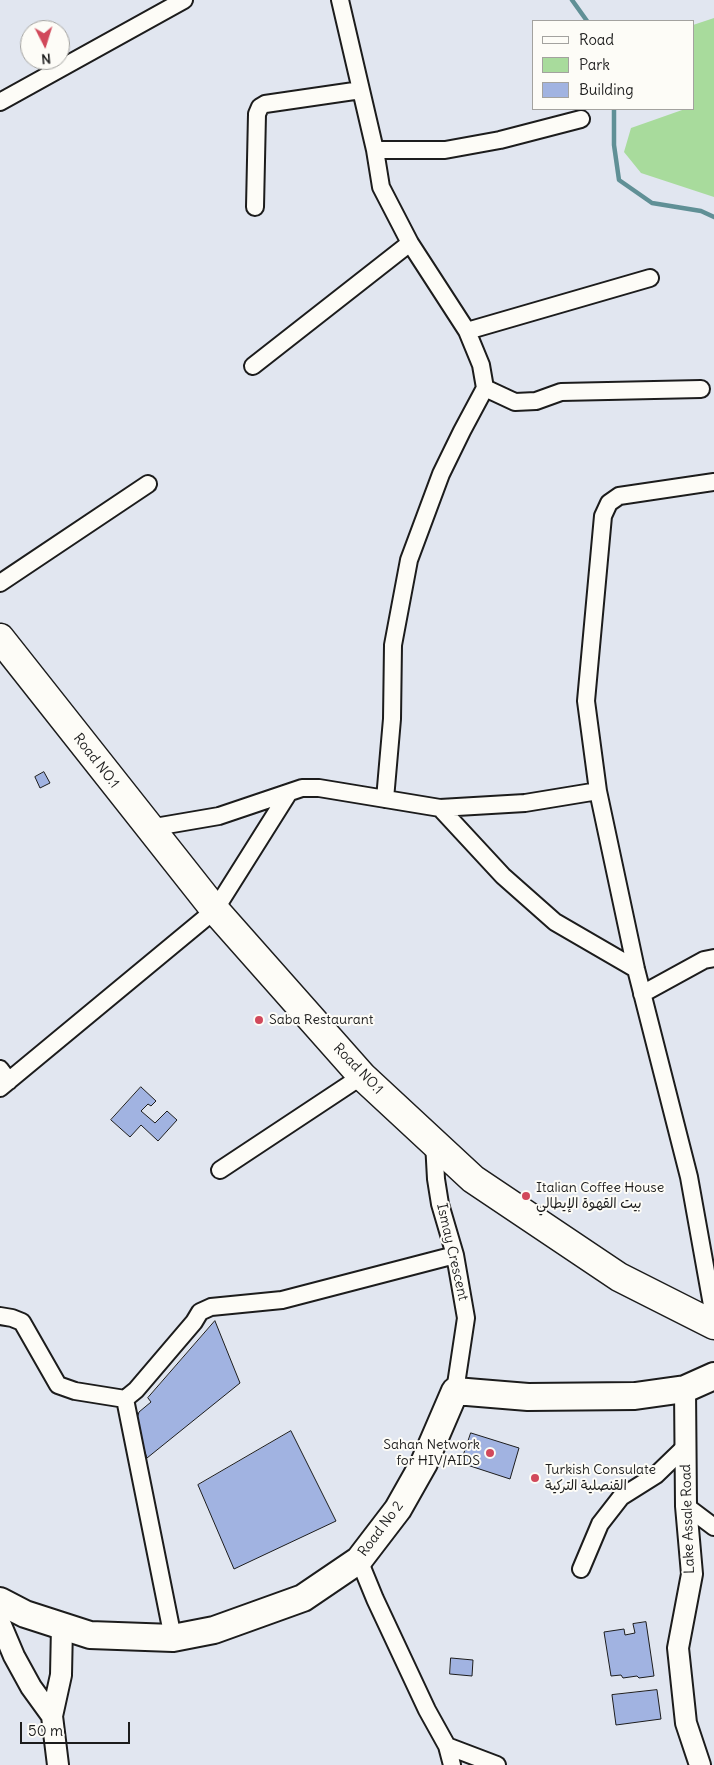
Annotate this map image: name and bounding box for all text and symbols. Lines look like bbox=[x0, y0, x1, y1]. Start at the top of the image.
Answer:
north arrow bbox=[20, 20, 70, 70]
legend bbox=[532, 20, 694, 110]
text: Road bbox=[579, 30, 614, 49]
text: N bbox=[41, 50, 52, 68]
text: Park bbox=[579, 55, 610, 74]
text: Building bbox=[579, 80, 634, 99]
street label: Road NO.1 bbox=[70, 730, 122, 792]
place label: Saba Restaurant bbox=[269, 1012, 373, 1028]
marker: Saba Restaurant bbox=[253, 1014, 265, 1026]
street label: Road NO.1 bbox=[330, 1040, 386, 1098]
place label: Italian Coffee House بيت القهوة الإيطالي bbox=[536, 1180, 664, 1212]
marker: Italian Coffee House بيت القهوة الإيطالي bbox=[520, 1190, 532, 1202]
street label: Ismay Crescent bbox=[433, 1202, 471, 1302]
place label: Sahan Network for HIV/AIDS bbox=[383, 1437, 480, 1470]
marker: Sahan Network for HIV/AIDS bbox=[484, 1447, 496, 1459]
place label: Turkish Consulate القنصلية التركية bbox=[545, 1462, 656, 1494]
street label: Lake Assale Road bbox=[678, 1464, 698, 1574]
marker: Turkish Consulate القنصلية التركية bbox=[529, 1472, 541, 1484]
street label: Road No 2 bbox=[355, 1498, 407, 1560]
scale bar bbox=[22, 1712, 132, 1744]
text: 50 m bbox=[28, 1721, 63, 1740]

